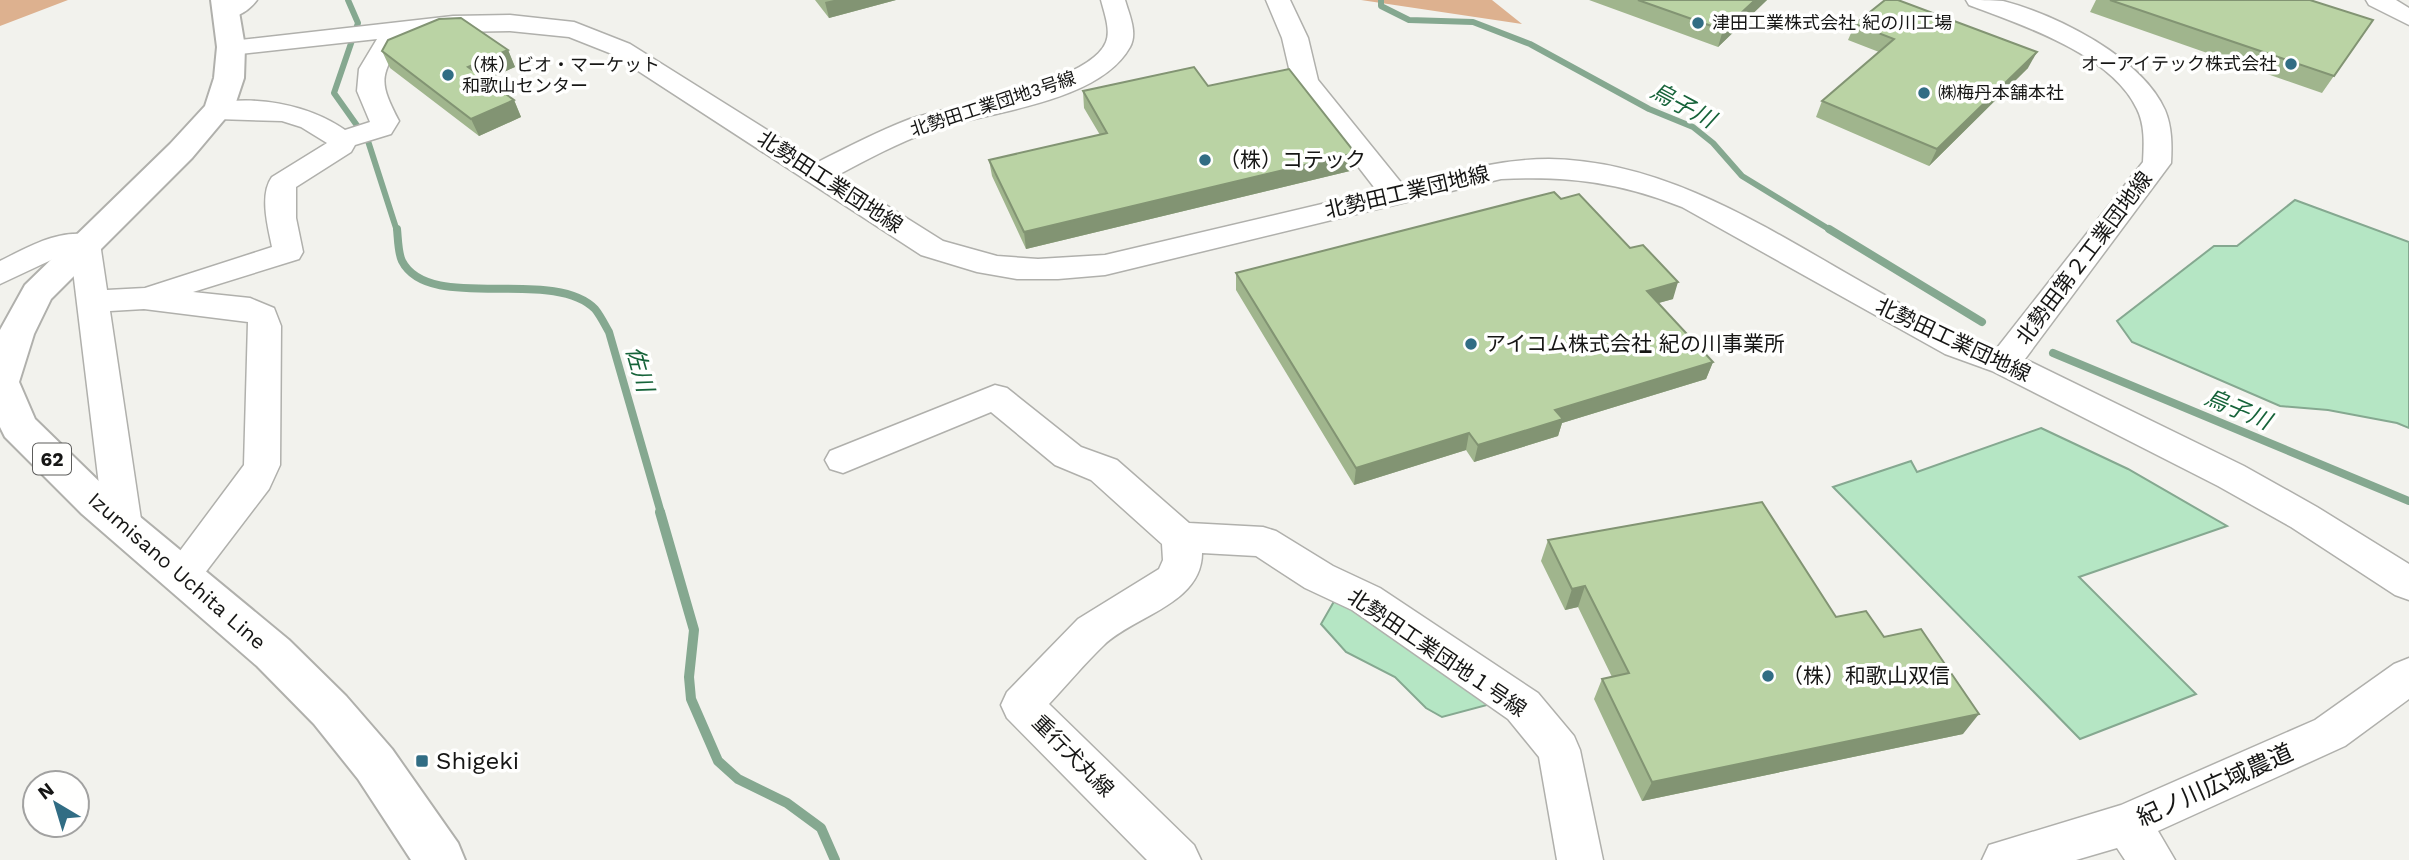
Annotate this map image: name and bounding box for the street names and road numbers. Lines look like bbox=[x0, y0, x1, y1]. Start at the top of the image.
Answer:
street label: 北勢田工業団地3号線 bbox=[908, 67, 1078, 140]
street label: 北勢田工業団地線 bbox=[753, 125, 908, 238]
street label: 北勢田工業団地線 bbox=[1322, 160, 1492, 223]
street label: 北勢田第２工業団地線 bbox=[2010, 166, 2157, 349]
street label: 北勢田工業団地線 bbox=[1872, 293, 2035, 386]
road number: 62 bbox=[33, 444, 71, 474]
street label: Izumisano Uchita Line bbox=[83, 487, 271, 655]
street label: 北勢田工業団地１号線 bbox=[1343, 584, 1531, 722]
street label: 重行犬丸線 bbox=[1027, 710, 1119, 802]
street label: 紀ノ川広域農道 bbox=[2133, 738, 2297, 832]

